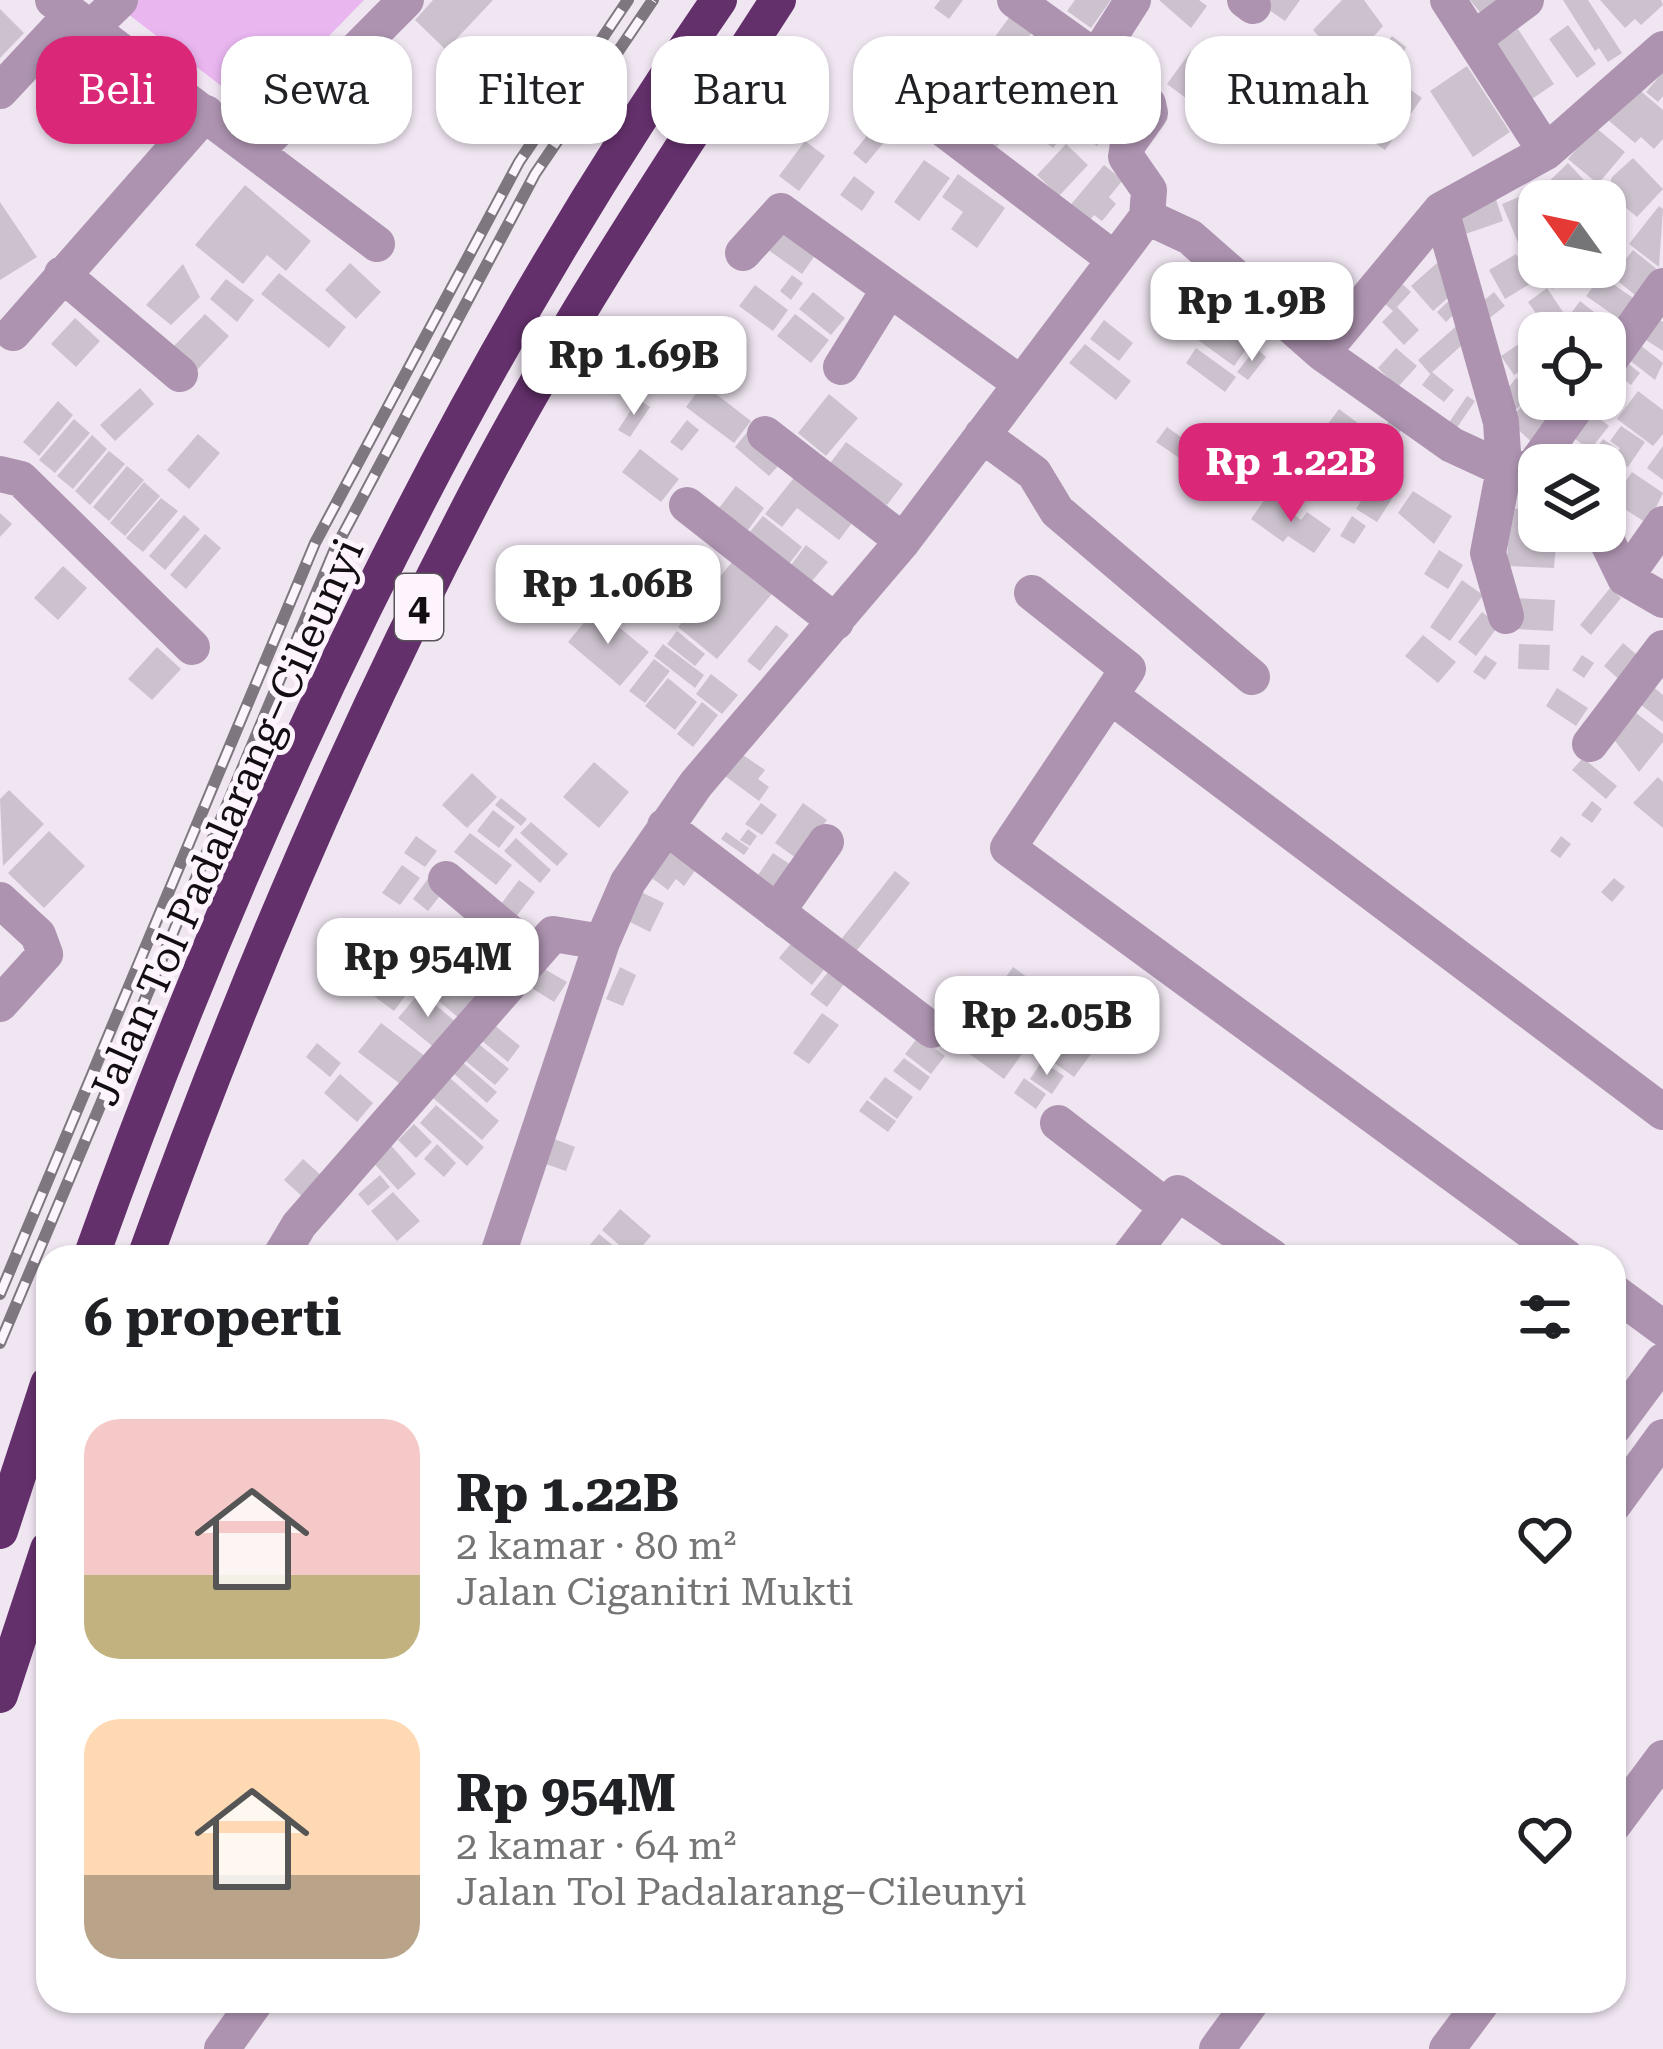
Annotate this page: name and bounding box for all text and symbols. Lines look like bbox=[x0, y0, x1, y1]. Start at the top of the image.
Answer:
chip: Beli bbox=[36, 36, 197, 144]
chip: Sewa bbox=[221, 36, 412, 144]
chip: Filter bbox=[436, 36, 627, 144]
chip: Baru bbox=[651, 36, 829, 144]
chip: Apartemen bbox=[853, 36, 1161, 144]
chip: Rumah bbox=[1185, 36, 1411, 144]
north arrow bbox=[1518, 180, 1626, 288]
map controls bbox=[1518, 180, 1626, 552]
pin: Rp 1.9B bbox=[1141, 262, 1363, 364]
text: Rp 1.9B bbox=[1177, 278, 1327, 324]
button: locate bbox=[1518, 312, 1626, 420]
pin: Rp 1.69B bbox=[510, 316, 758, 418]
text: Rp 1.69B bbox=[549, 332, 719, 378]
pin: Rp 1.22B bbox=[1167, 423, 1415, 525]
text: Rp 1.22B bbox=[1206, 439, 1376, 485]
button: layers bbox=[1518, 444, 1626, 552]
street label: Jalan Tol Padalarang–Cileunyi bbox=[79, 531, 373, 1113]
pin: Rp 1.06B bbox=[484, 545, 732, 647]
text: Rp 1.06B bbox=[523, 561, 693, 607]
road number: 4 bbox=[395, 574, 443, 640]
pin: Rp 954M bbox=[317, 918, 539, 1020]
text: Rp 954M bbox=[344, 934, 512, 980]
pin: Rp 2.05B bbox=[923, 976, 1171, 1078]
text: Rp 2.05B bbox=[962, 992, 1132, 1038]
icon: filters bbox=[1512, 1284, 1578, 1350]
text: 6 properti bbox=[84, 1288, 341, 1347]
text: Rp 1.22B bbox=[456, 1464, 680, 1523]
icon: home bbox=[180, 1467, 324, 1611]
icon: heart bbox=[1512, 1506, 1578, 1572]
text: 2 kamar · 80 m² bbox=[456, 1523, 736, 1569]
text: Jalan Ciganitri Mukti bbox=[456, 1569, 853, 1615]
text: Rp 954M bbox=[456, 1764, 676, 1823]
icon: home bbox=[180, 1767, 324, 1911]
icon: heart bbox=[1512, 1806, 1578, 1872]
text: 2 kamar · 64 m² bbox=[456, 1823, 736, 1869]
text: Jalan Tol Padalarang–Cileunyi bbox=[456, 1869, 1026, 1915]

